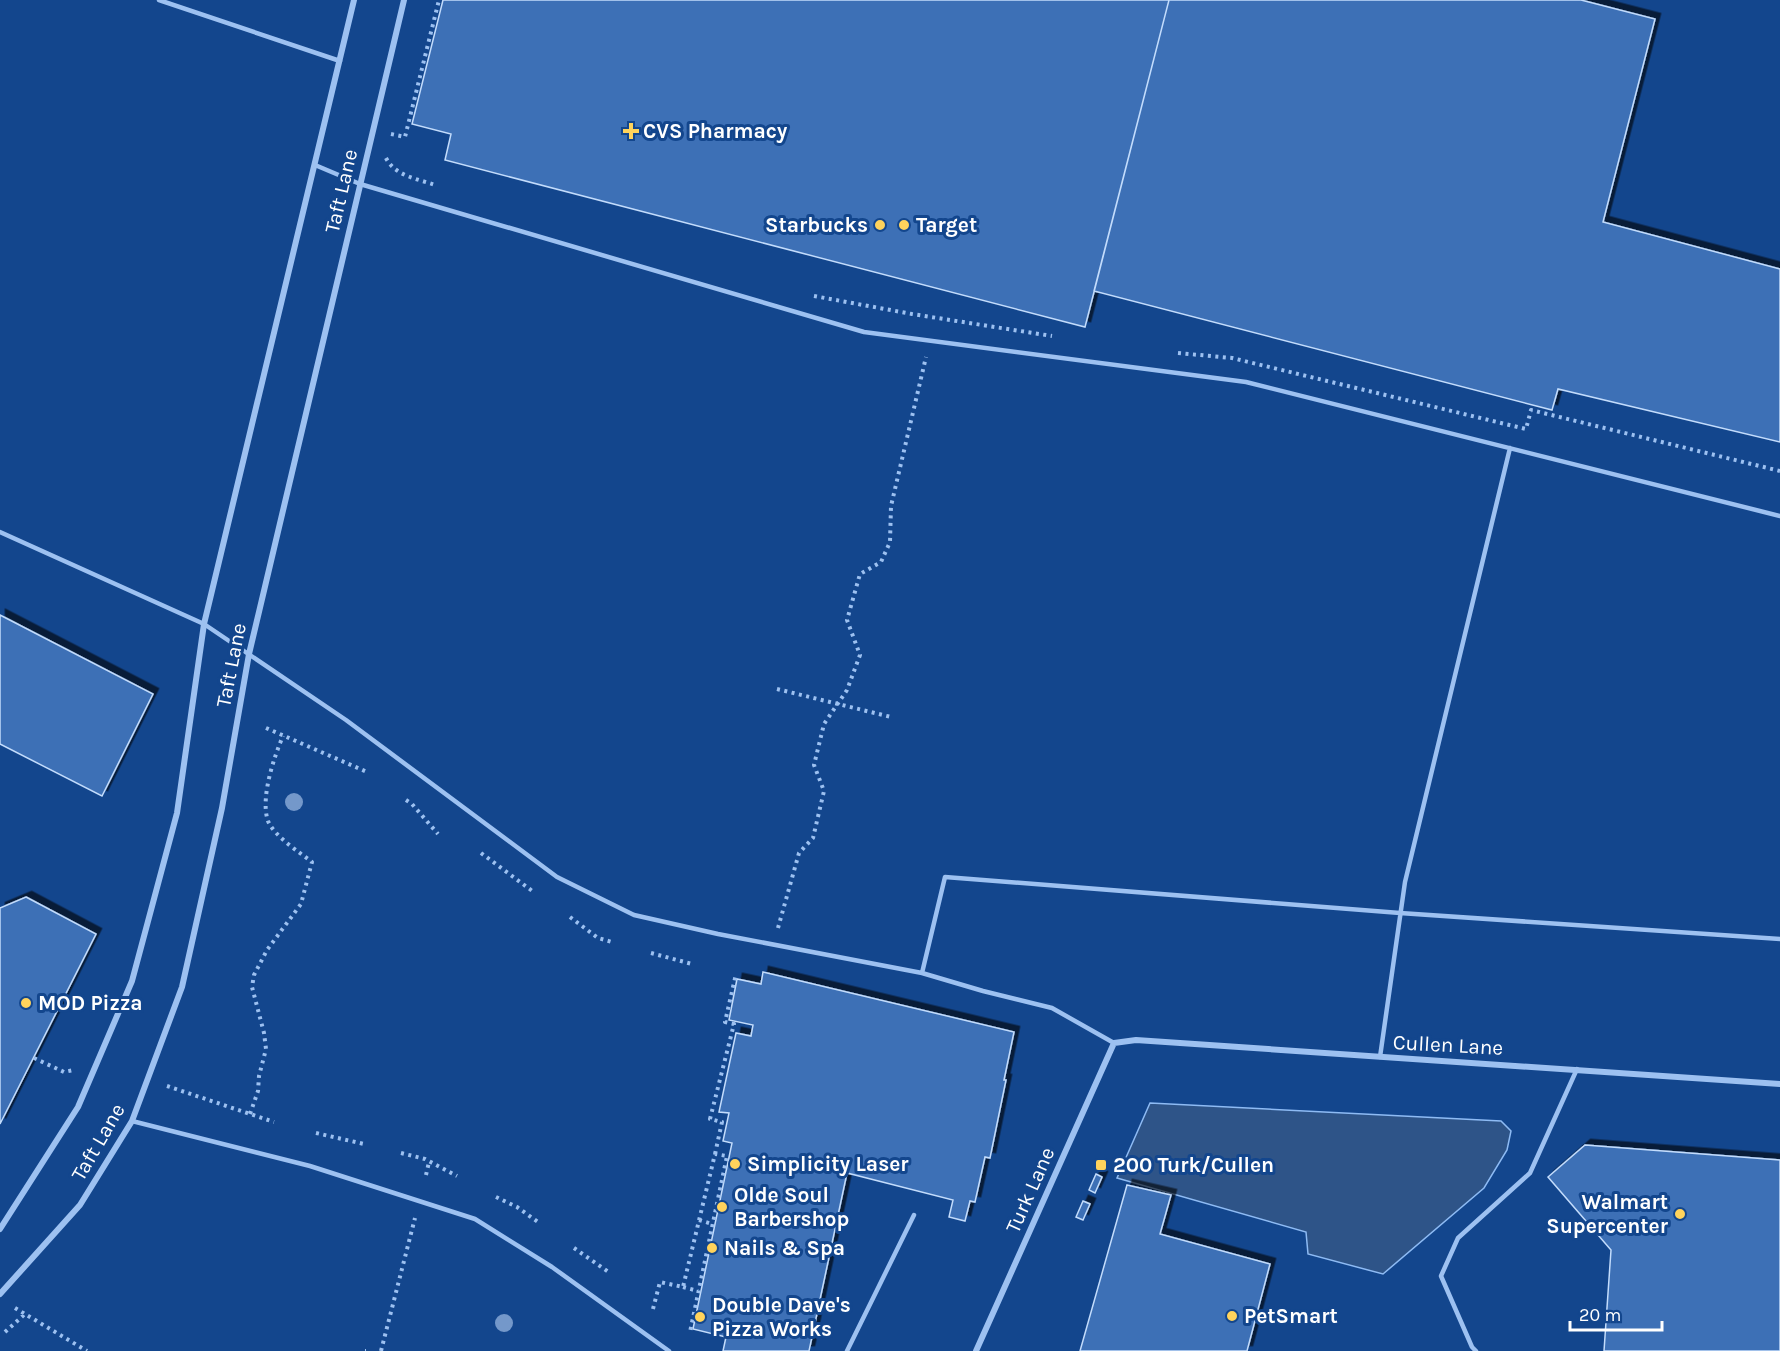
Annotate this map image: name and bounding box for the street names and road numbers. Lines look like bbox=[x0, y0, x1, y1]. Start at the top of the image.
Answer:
street label: Taft Lane bbox=[320, 147, 362, 235]
street label: Taft Lane bbox=[211, 621, 251, 709]
street label: Cullen Lane bbox=[1392, 1030, 1504, 1060]
street label: Taft Lane bbox=[66, 1099, 130, 1185]
street label: Turk Lane bbox=[1001, 1144, 1059, 1236]

